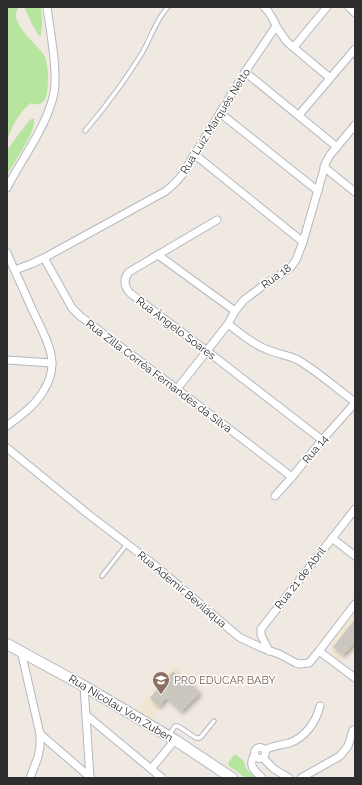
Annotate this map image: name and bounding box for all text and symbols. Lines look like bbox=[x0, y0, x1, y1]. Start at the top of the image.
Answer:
street label: Rua Luiz Marquês Netto bbox=[178, 66, 253, 176]
street label: Rua 18 bbox=[259, 261, 294, 292]
street label: Rua Ângelo Soares bbox=[133, 293, 219, 363]
street label: Rua Zilla Corrêa Fernandes da Silva bbox=[83, 317, 234, 436]
street label: Rua 14 bbox=[300, 432, 331, 466]
street label: Rua 21 de Abril bbox=[272, 545, 329, 612]
street label: Rua Ademir Beviláqua bbox=[135, 548, 229, 630]
school or university icon: PRO EDUCAR BABY bbox=[151, 670, 171, 695]
street label: Rua Nicolau Von Zuben bbox=[66, 672, 175, 745]
place label: PRO EDUCAR BABY bbox=[174, 674, 276, 687]

